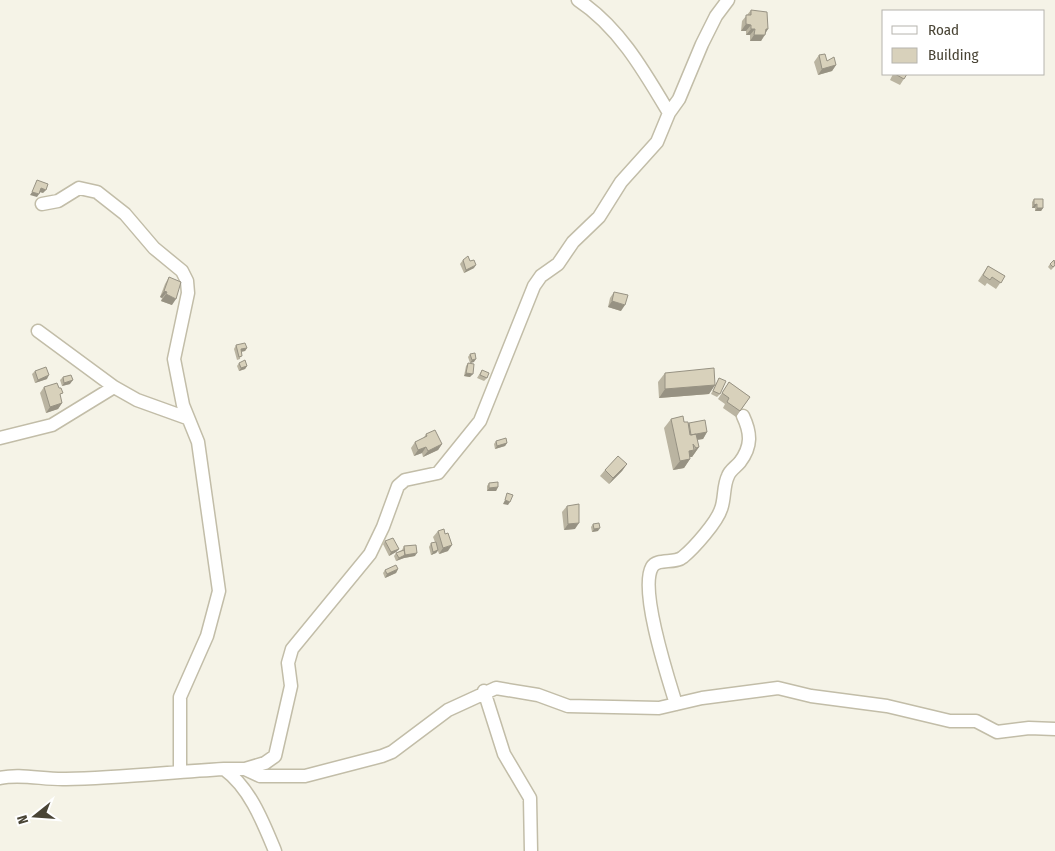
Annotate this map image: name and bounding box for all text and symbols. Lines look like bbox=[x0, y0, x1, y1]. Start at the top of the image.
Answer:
legend bbox=[882, 10, 1045, 75]
text: Road bbox=[928, 21, 959, 39]
text: Building bbox=[928, 46, 979, 64]
north arrow bbox=[10, 791, 60, 841]
text: N bbox=[14, 813, 32, 826]

